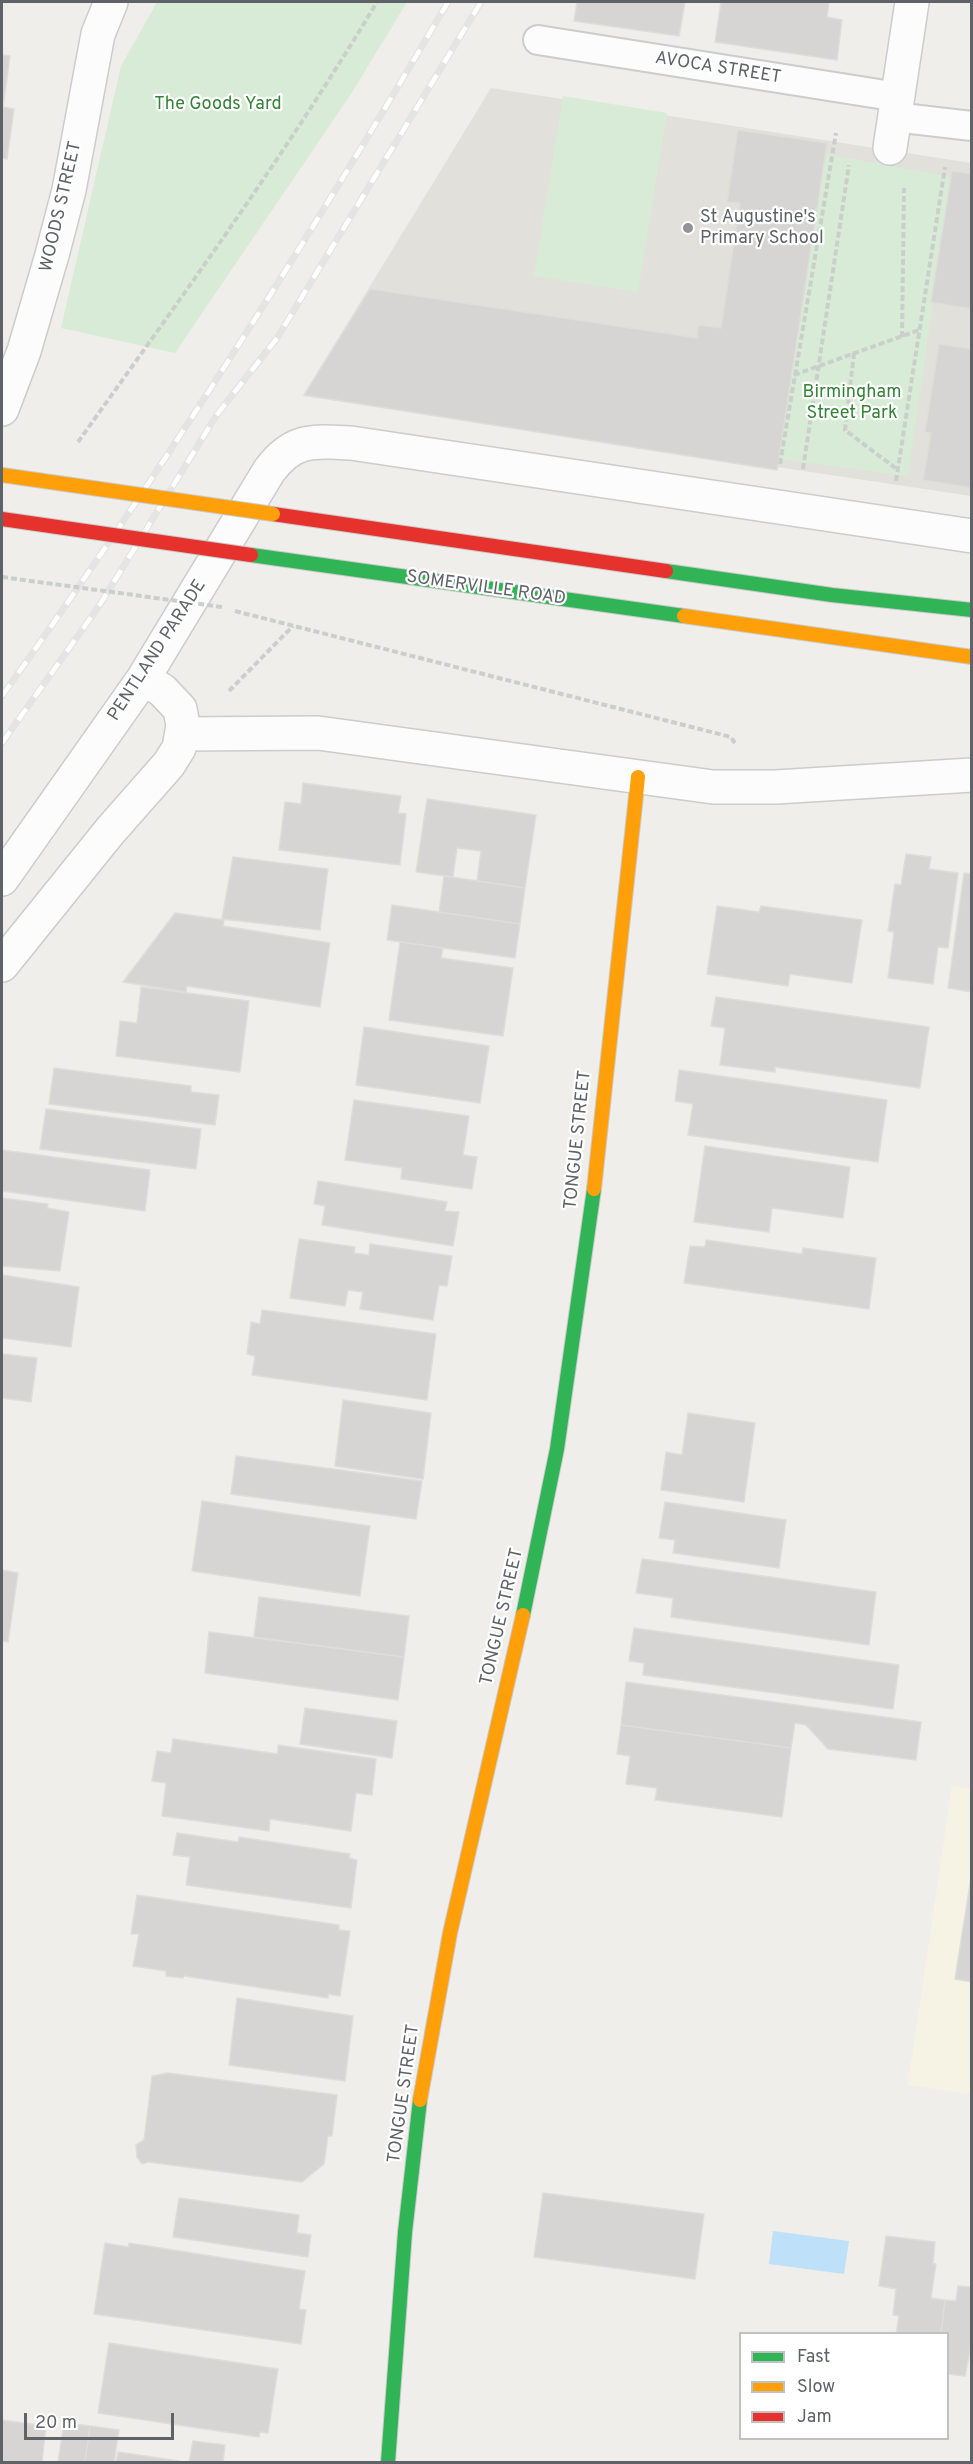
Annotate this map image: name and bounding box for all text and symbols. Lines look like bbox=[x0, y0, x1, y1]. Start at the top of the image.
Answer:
street label: AVOCA STREET bbox=[653, 48, 783, 90]
park label: The Goods Yard bbox=[154, 94, 282, 116]
street label: WOODS STREET bbox=[36, 140, 88, 274]
place label: St Augustine's Primary School bbox=[700, 207, 824, 250]
marker: St Augustine's Primary School bbox=[681, 221, 695, 235]
park label: Birmingham Street Park bbox=[803, 382, 901, 424]
street label: SOMERVILLE ROAD bbox=[405, 567, 567, 611]
street label: PENTLAND PARADE bbox=[104, 576, 212, 726]
street label: TONGUE STREET bbox=[561, 1069, 597, 1211]
street label: TONGUE STREET bbox=[477, 1546, 529, 1688]
street label: TONGUE STREET bbox=[385, 2023, 425, 2165]
legend bbox=[739, 2332, 949, 2440]
text: Fast bbox=[797, 2346, 830, 2369]
text: Slow bbox=[797, 2376, 835, 2399]
scale bar bbox=[27, 2401, 177, 2439]
text: Jam bbox=[797, 2406, 832, 2429]
text: 20 m bbox=[35, 2412, 77, 2435]

